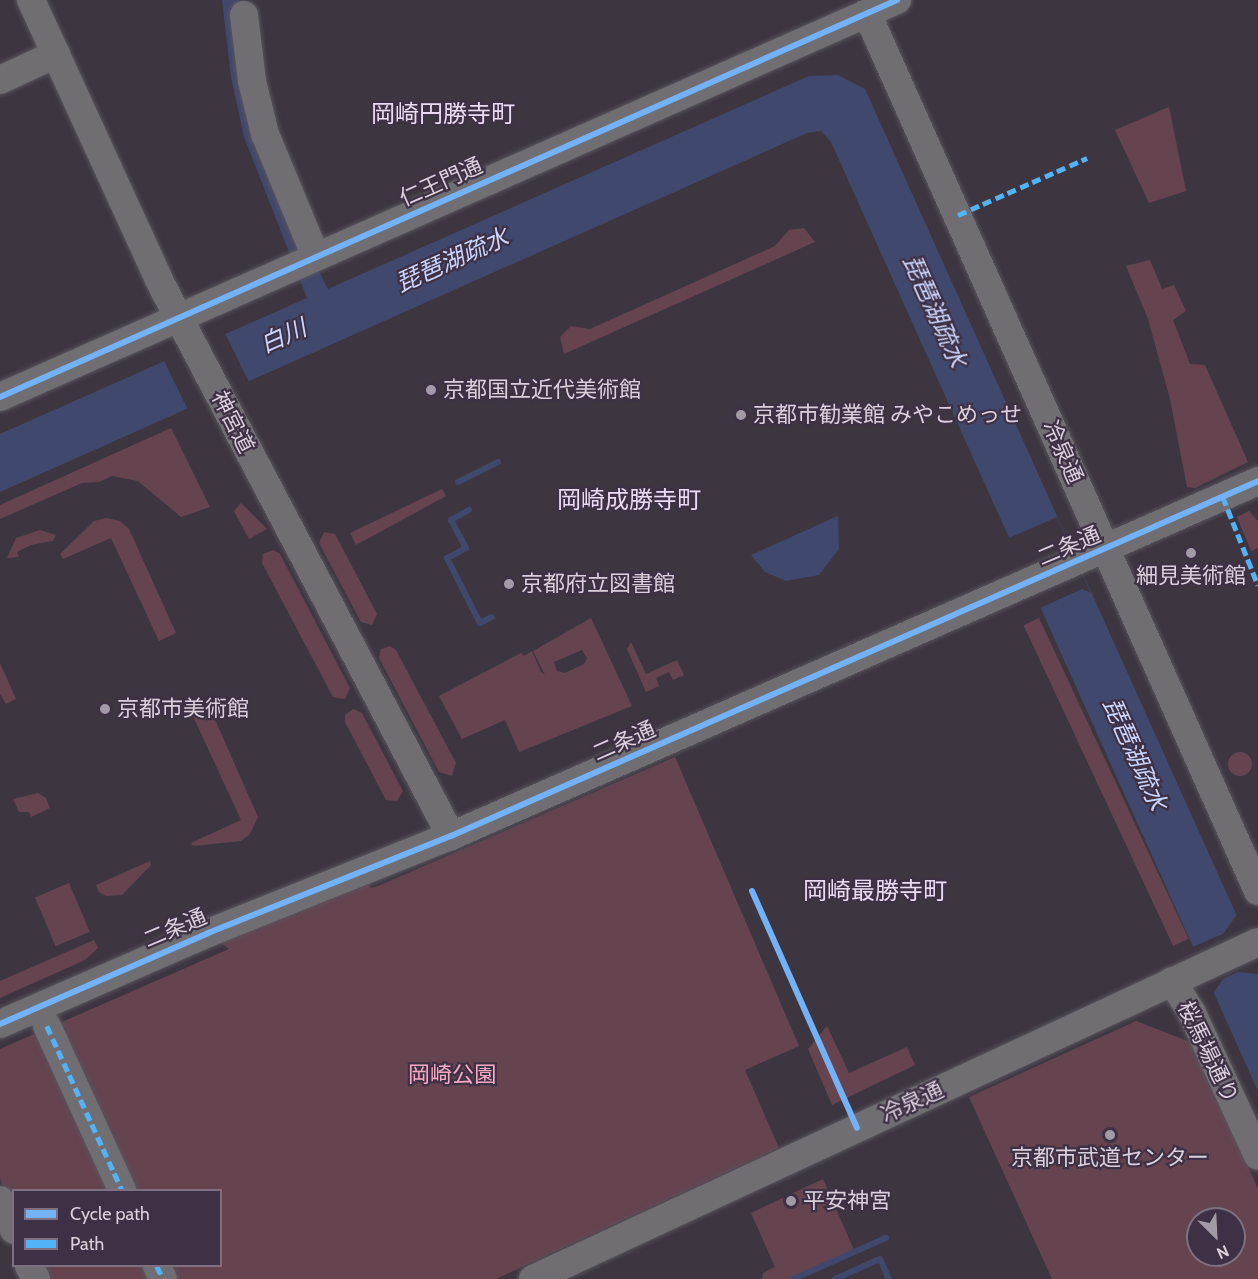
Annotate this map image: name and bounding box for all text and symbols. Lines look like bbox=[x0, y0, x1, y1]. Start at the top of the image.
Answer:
district label: 岡崎円勝寺町 bbox=[371, 100, 515, 128]
street label: 仁王門通 bbox=[395, 152, 487, 212]
water label: 琵琶湖疏水 bbox=[391, 222, 513, 298]
water label: 琵琶湖疏水 bbox=[897, 250, 973, 372]
water label: 白川 bbox=[255, 313, 311, 359]
place label: 京都国立近代美術館 bbox=[443, 377, 641, 403]
marker: 京都国立近代美術館 bbox=[424, 383, 438, 397]
street label: 神宮道 bbox=[206, 387, 260, 457]
place label: 京都市勧業館 みやこめっせ bbox=[753, 402, 1022, 428]
marker: 京都市勧業館 みやこめっせ bbox=[734, 408, 748, 422]
street label: 冷泉通 bbox=[1038, 416, 1088, 488]
district label: 岡崎成勝寺町 bbox=[557, 486, 701, 514]
street label: 二条通 bbox=[1033, 521, 1105, 571]
marker: 細見美術館 bbox=[1184, 546, 1198, 560]
place label: 細見美術館 bbox=[1136, 563, 1246, 589]
place label: 京都府立図書館 bbox=[521, 571, 675, 597]
marker: 京都府立図書館 bbox=[502, 577, 516, 591]
water label: 琵琶湖疏水 bbox=[1097, 693, 1173, 815]
place label: 京都市美術館 bbox=[117, 696, 249, 722]
marker: 京都市美術館 bbox=[98, 702, 112, 716]
street label: 二条通 bbox=[588, 716, 660, 766]
district label: 岡崎最勝寺町 bbox=[803, 877, 947, 905]
street label: 二条通 bbox=[139, 903, 211, 953]
street label: 桜馬場通り bbox=[1172, 997, 1244, 1107]
park label: 岡崎公園 bbox=[408, 1062, 496, 1088]
street label: 冷泉通 bbox=[877, 1076, 947, 1128]
marker: 京都市武道センター bbox=[1103, 1128, 1117, 1142]
place label: 京都市武道センター bbox=[1011, 1145, 1209, 1171]
place label: 平安神宮 bbox=[803, 1188, 891, 1214]
legend bbox=[12, 1189, 222, 1267]
marker: 平安神宮 bbox=[784, 1194, 798, 1208]
text: Cycle path bbox=[70, 1203, 150, 1225]
north arrow bbox=[1186, 1207, 1246, 1267]
text: Path bbox=[70, 1233, 104, 1255]
text: N bbox=[1214, 1241, 1232, 1263]

